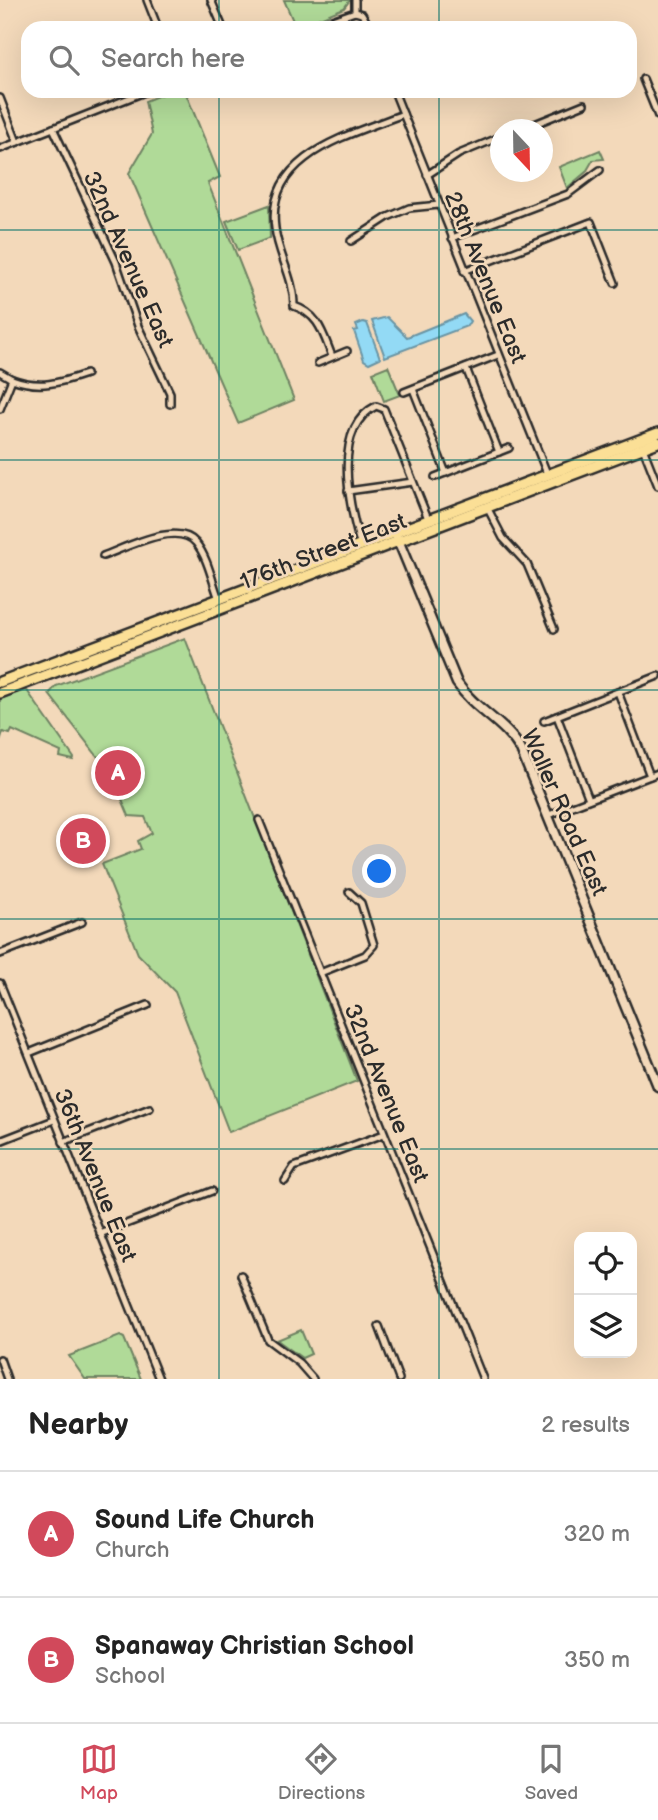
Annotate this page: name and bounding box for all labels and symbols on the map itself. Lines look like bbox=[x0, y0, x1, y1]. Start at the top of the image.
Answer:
north arrow bbox=[490, 119, 553, 182]
street label: 32nd Avenue East bbox=[77, 167, 180, 352]
street label: 28th Avenue East bbox=[438, 187, 532, 367]
street label: 176th Street East bbox=[236, 507, 410, 597]
street label: Waller Road East bbox=[515, 725, 613, 900]
pin: A bbox=[95, 747, 141, 799]
pin: B bbox=[60, 815, 106, 867]
your location bbox=[362, 854, 396, 888]
street label: 32nd Avenue East bbox=[337, 1000, 435, 1187]
street label: 36th Avenue East bbox=[48, 1085, 143, 1266]

